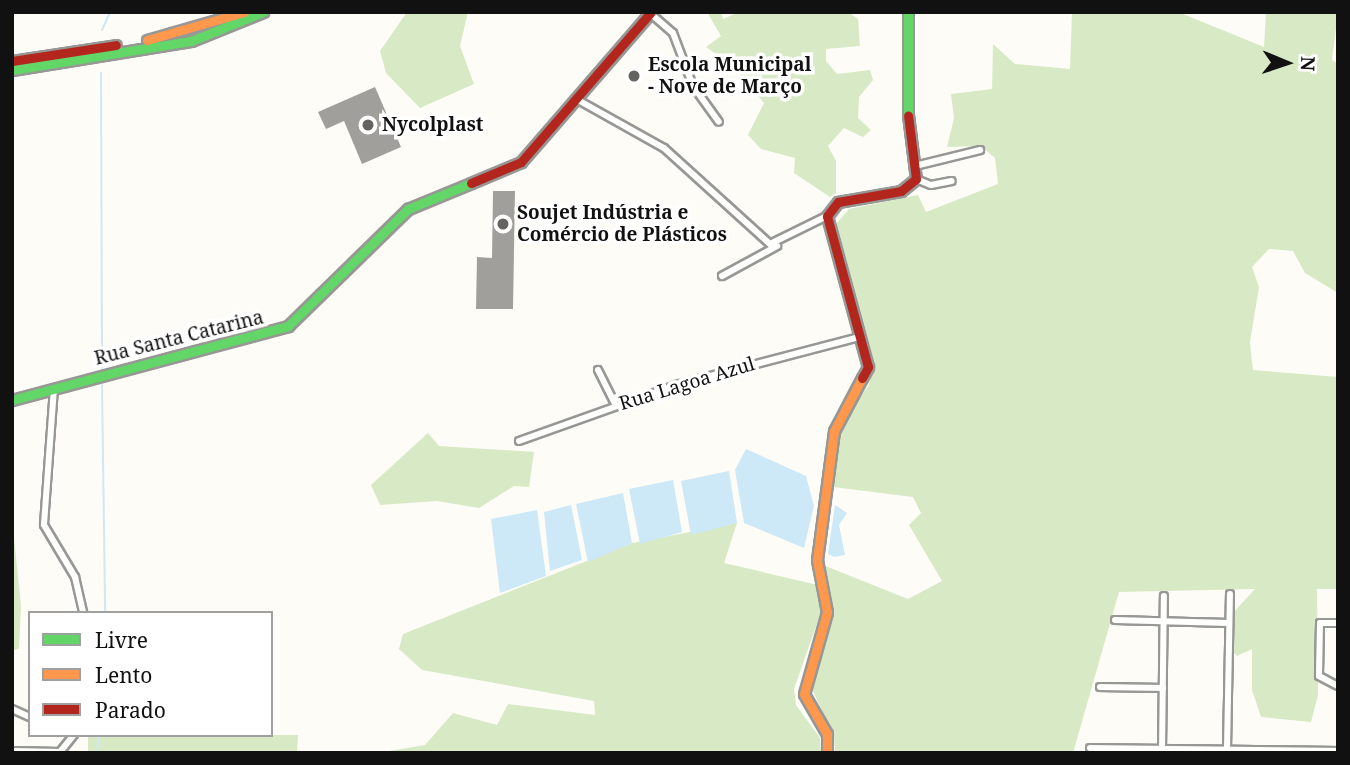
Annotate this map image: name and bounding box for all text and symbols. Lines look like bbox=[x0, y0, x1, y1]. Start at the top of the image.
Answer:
north arrow bbox=[1252, 28, 1322, 98]
place label: Escola Municipal - Nove de Março bbox=[648, 54, 811, 98]
text: N bbox=[1295, 56, 1321, 72]
marker: Escola Municipal - Nove de Março bbox=[626, 68, 642, 84]
place label: Nycolplast bbox=[382, 114, 484, 136]
marker: Nycolplast bbox=[360, 117, 376, 133]
place label: Soujet Indústria e Comércio de Plásticos bbox=[517, 202, 727, 246]
marker: Soujet Indústria e Comércio de Plásticos bbox=[495, 216, 511, 232]
street label: Rua Santa Catarina bbox=[92, 306, 266, 370]
street label: Rua Lagoa Azul bbox=[616, 353, 758, 415]
legend bbox=[28, 611, 273, 737]
text: Livre bbox=[95, 626, 148, 654]
text: Lento bbox=[95, 661, 152, 689]
text: Parado bbox=[95, 696, 166, 724]

